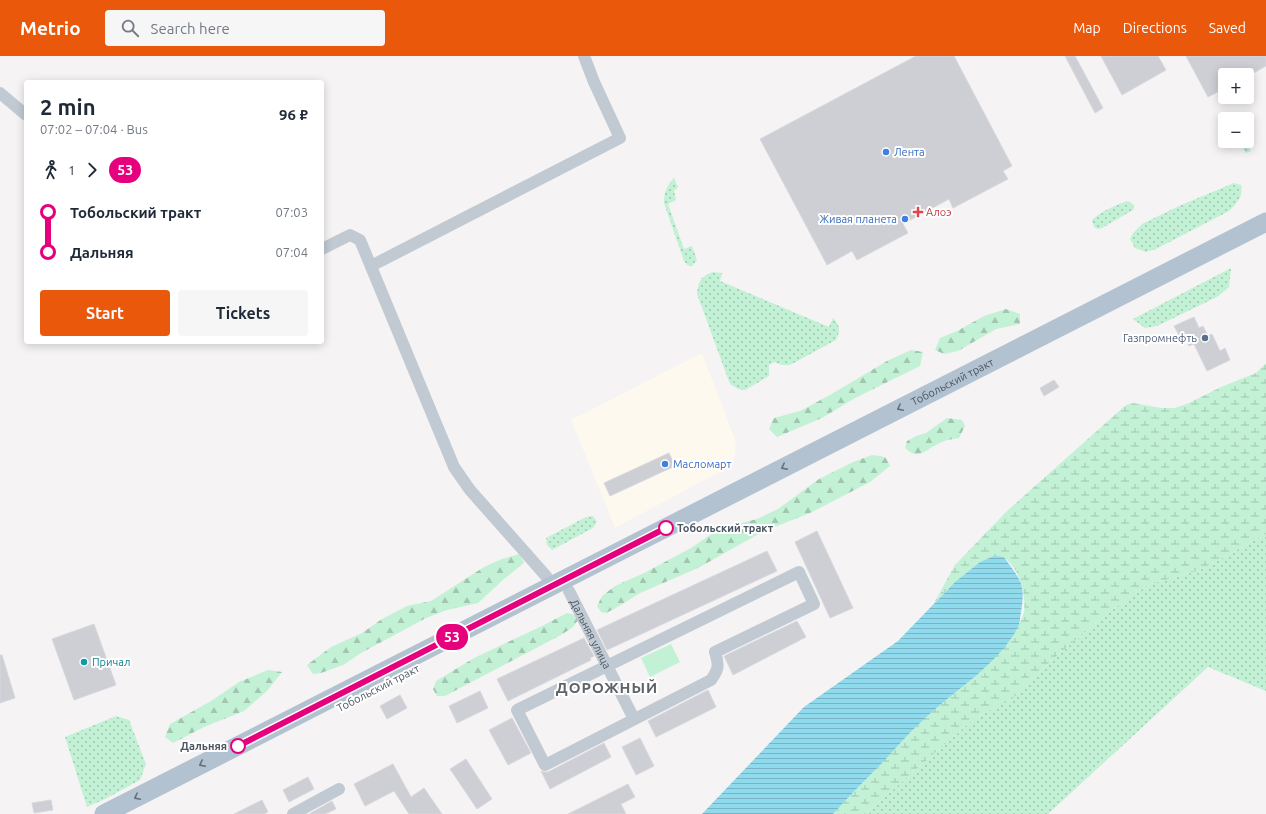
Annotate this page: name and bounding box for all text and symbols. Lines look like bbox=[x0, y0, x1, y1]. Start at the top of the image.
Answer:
search box bbox=[105, 10, 385, 46]
text: Metrio bbox=[20, 17, 81, 39]
icon: search bbox=[119, 17, 141, 39]
text: Search here bbox=[151, 20, 230, 37]
text: Map bbox=[1073, 20, 1101, 36]
text: Directions bbox=[1123, 20, 1187, 36]
text: Saved bbox=[1209, 20, 1246, 36]
map controls bbox=[1218, 68, 1254, 148]
button: + bbox=[1218, 68, 1254, 104]
text: 2 min bbox=[40, 94, 96, 119]
text: 96 ₽ bbox=[279, 106, 308, 123]
button: − bbox=[1218, 112, 1254, 148]
text: 07:02 – 07:04 · Bus bbox=[40, 122, 148, 136]
place label: Лента bbox=[894, 146, 925, 158]
marker: Лента bbox=[881, 147, 891, 157]
icon: walk bbox=[40, 159, 62, 181]
icon: forward bbox=[81, 159, 103, 181]
text: 53 bbox=[117, 162, 133, 178]
text: 1 bbox=[68, 163, 75, 177]
text: Тобольский тракт bbox=[70, 204, 201, 221]
text: 07:03 bbox=[275, 205, 308, 219]
place label: Алоэ bbox=[926, 206, 952, 218]
marker: Алоэ bbox=[913, 207, 923, 217]
place label: Живая планета bbox=[819, 213, 897, 225]
marker: Живая планета bbox=[900, 214, 910, 224]
text: Дальняя bbox=[70, 244, 134, 261]
text: 07:04 bbox=[275, 245, 308, 259]
button: Start bbox=[40, 290, 170, 336]
button: Tickets bbox=[178, 290, 308, 336]
place label: Газпромнефть bbox=[1123, 332, 1197, 344]
marker: Газпромнефть bbox=[1200, 333, 1210, 343]
street label: Тобольский тракт bbox=[909, 356, 996, 408]
one-way arrow bbox=[897, 403, 904, 411]
place label: Масломарт bbox=[673, 458, 731, 470]
marker: Масломарт bbox=[660, 459, 670, 469]
one-way arrow bbox=[781, 462, 788, 470]
marker: Тобольский тракт bbox=[658, 520, 674, 536]
place label: Тобольский тракт bbox=[677, 522, 774, 534]
street label: Дальняя улица bbox=[568, 597, 613, 671]
line badge: 53 bbox=[434, 624, 470, 650]
text: 53 bbox=[444, 629, 460, 645]
place label: Причал bbox=[92, 656, 130, 668]
marker: Причал bbox=[79, 657, 89, 667]
street label: Тобольский тракт bbox=[335, 662, 421, 714]
district label: ДОРОЖНЫЙ bbox=[556, 678, 658, 696]
marker: Дальняя bbox=[230, 738, 246, 754]
place label: Дальняя bbox=[180, 740, 227, 752]
one-way arrow bbox=[199, 759, 207, 766]
one-way arrow bbox=[134, 792, 141, 800]

